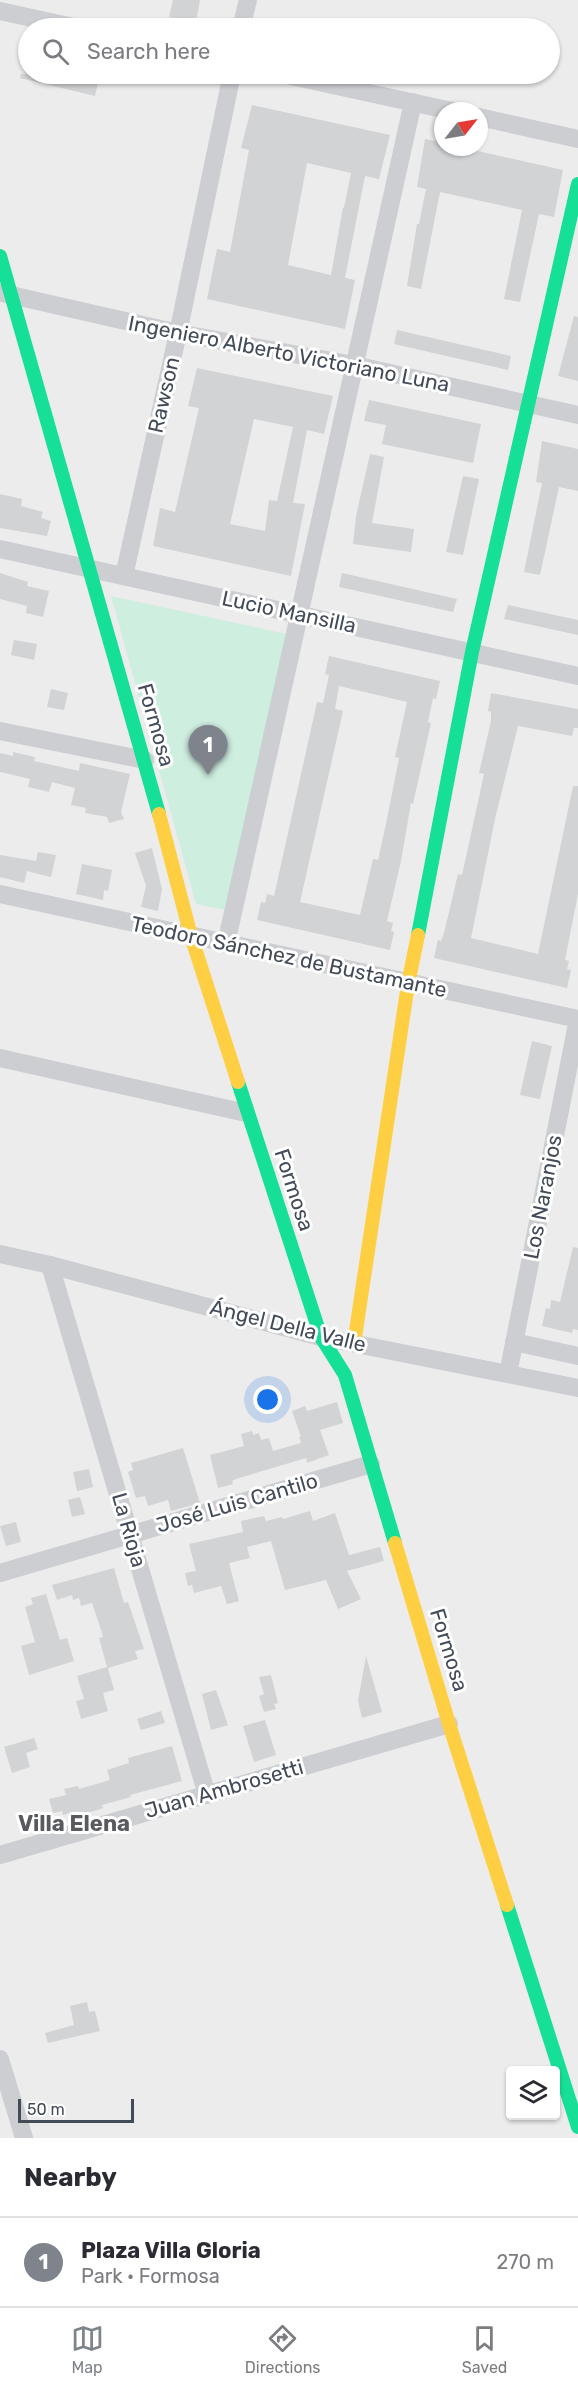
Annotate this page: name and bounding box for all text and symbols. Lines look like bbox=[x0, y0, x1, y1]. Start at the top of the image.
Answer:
search box bbox=[18, 18, 560, 84]
icon: search bbox=[39, 35, 72, 68]
text: Search here bbox=[87, 38, 210, 65]
north arrow bbox=[434, 102, 488, 156]
street label: Ingeniero Alberto Victoriano Luna bbox=[126, 310, 452, 397]
street label: Rawson bbox=[143, 354, 184, 435]
street label: Lucio Mansilla bbox=[220, 585, 359, 638]
street label: Formosa bbox=[133, 681, 180, 769]
pin: 1 bbox=[188, 726, 228, 775]
street label: Teodoro Sánchez de Bustamante bbox=[129, 911, 449, 1002]
street label: Los Naranjos bbox=[518, 1133, 567, 1261]
street label: Formosa bbox=[269, 1146, 320, 1234]
street label: Ángel Della Valle bbox=[207, 1294, 369, 1357]
your location bbox=[253, 1385, 282, 1414]
street label: José Luis Cantilo bbox=[153, 1468, 320, 1538]
street label: La Rioja bbox=[107, 1490, 152, 1570]
street label: Formosa bbox=[425, 1606, 474, 1694]
street label: Juan Ambrosetti bbox=[142, 1754, 306, 1823]
district label: Villa Elena bbox=[18, 1810, 130, 1837]
map controls bbox=[506, 2066, 560, 2120]
button: layers bbox=[506, 2066, 560, 2120]
scale bar bbox=[18, 2096, 134, 2124]
text: 50 m bbox=[27, 2100, 65, 2119]
text: Nearby bbox=[24, 2162, 117, 2193]
text: Plaza Villa Gloria bbox=[81, 2237, 261, 2264]
text: 1 bbox=[39, 2250, 48, 2274]
text: 270 m bbox=[497, 2250, 554, 2274]
text: Park · Formosa bbox=[81, 2264, 220, 2288]
tab: Map bbox=[71, 2322, 104, 2377]
tab: Directions bbox=[245, 2322, 321, 2377]
tab: Saved bbox=[462, 2322, 507, 2377]

